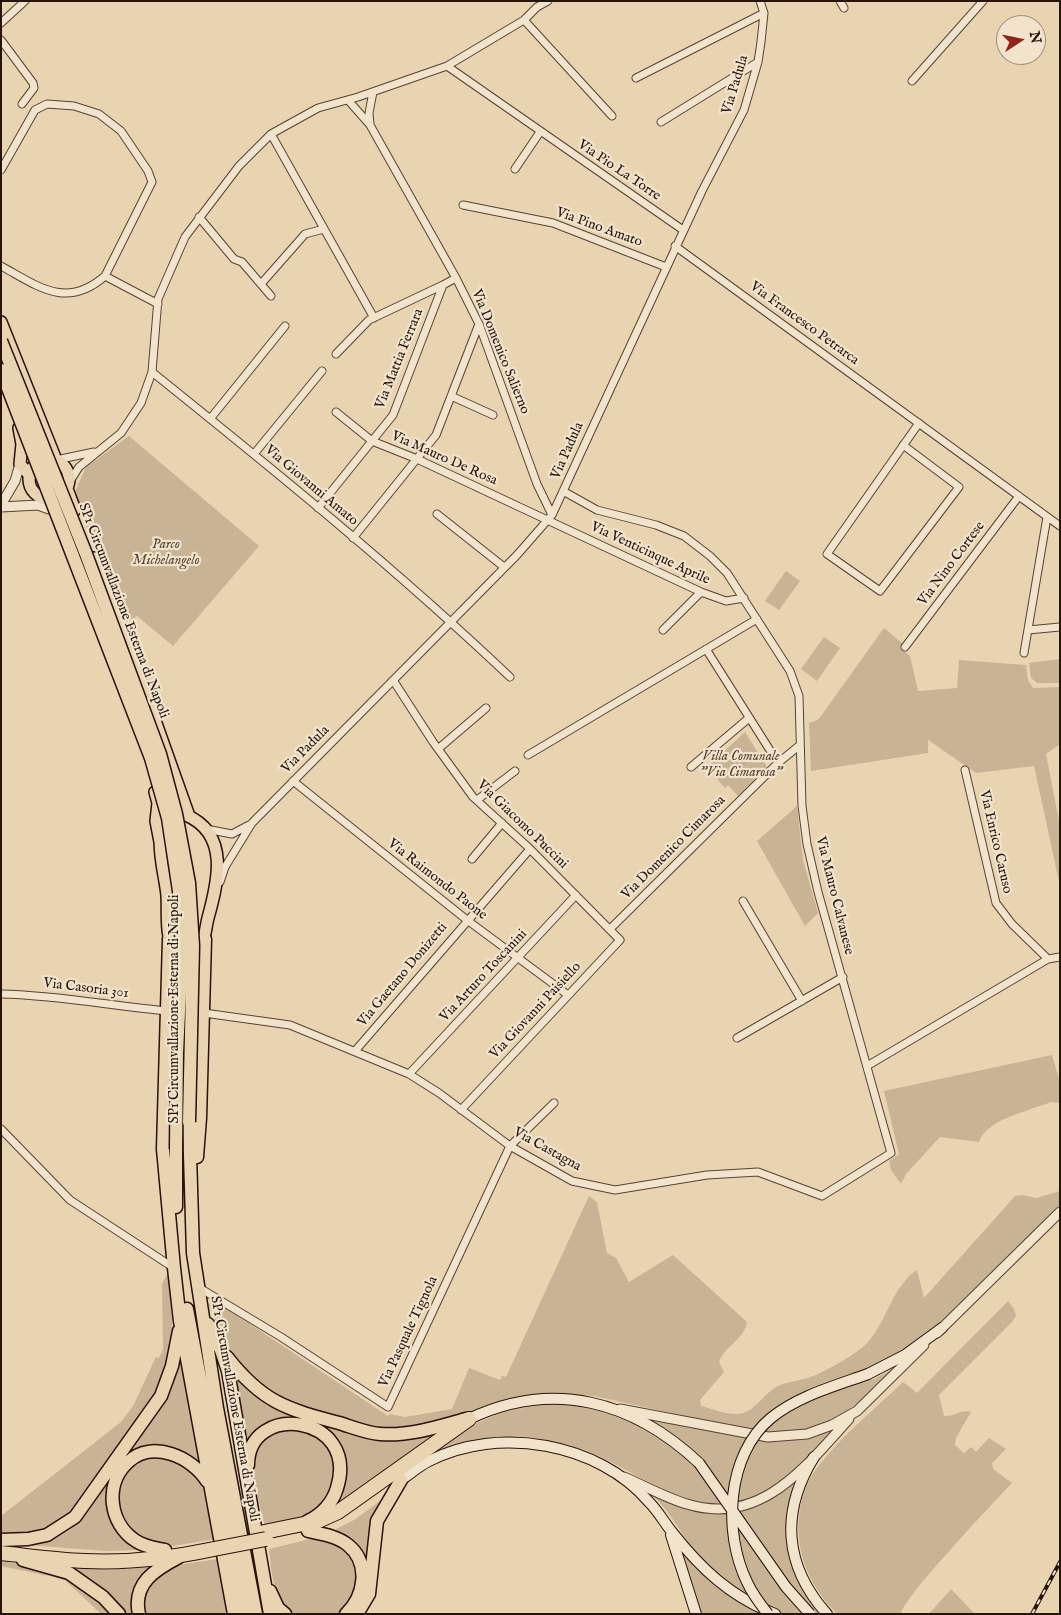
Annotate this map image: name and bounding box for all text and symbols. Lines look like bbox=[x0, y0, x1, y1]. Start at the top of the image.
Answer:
north arrow bbox=[996, 15, 1046, 65]
text: N bbox=[1025, 30, 1045, 45]
street label: Via Padula bbox=[719, 54, 753, 116]
street label: Via Pio La Torre bbox=[574, 137, 664, 205]
street label: Via Pino Amato bbox=[554, 205, 644, 251]
street label: Via Francesco Petrarca bbox=[746, 279, 862, 369]
street label: Via Domenico Salierno bbox=[467, 287, 533, 417]
street label: Via Mattia Ferrara bbox=[372, 307, 428, 411]
street label: Via Padula bbox=[548, 420, 588, 482]
street label: Via Mauro De Rosa bbox=[388, 428, 500, 490]
street label: Via Giovanni Amato bbox=[261, 442, 361, 530]
street label: SP1 Circumvallazione Esterna di Napoli bbox=[74, 501, 172, 721]
street label: Via Venticinque Aprile bbox=[588, 519, 712, 589]
street label: Via Nino Cortese bbox=[915, 519, 989, 609]
park label: Parco Michelangelo bbox=[132, 537, 200, 570]
street label: Via Padula bbox=[279, 723, 333, 777]
park label: Villa Comunale "Via Cimarosa" bbox=[700, 749, 782, 782]
street label: Via Giacomo Puccini bbox=[473, 777, 571, 873]
street label: Via Enrico Caruso bbox=[975, 789, 1015, 895]
street label: Via Domenico Cimarosa bbox=[619, 793, 729, 903]
street label: Via Mauro Calvanese bbox=[811, 835, 857, 957]
street label: Via Raimondo Paone bbox=[384, 836, 490, 924]
street label: SP1 Circumvallazione Esterna di Napoli bbox=[167, 894, 183, 1124]
street label: Via Gaetano Donizetti bbox=[355, 920, 451, 1030]
street label: Via Arturo Toscanini bbox=[437, 926, 531, 1026]
street label: Via Giovanni Paisiello bbox=[487, 959, 585, 1063]
street label: Via Casoria 301 bbox=[42, 975, 130, 1003]
street label: Via Castagna bbox=[510, 1124, 584, 1176]
street label: Via Pasquale Tignola bbox=[376, 1274, 442, 1390]
street label: SP1 Circumvallazione Esterna di Napoli bbox=[206, 1295, 262, 1523]

